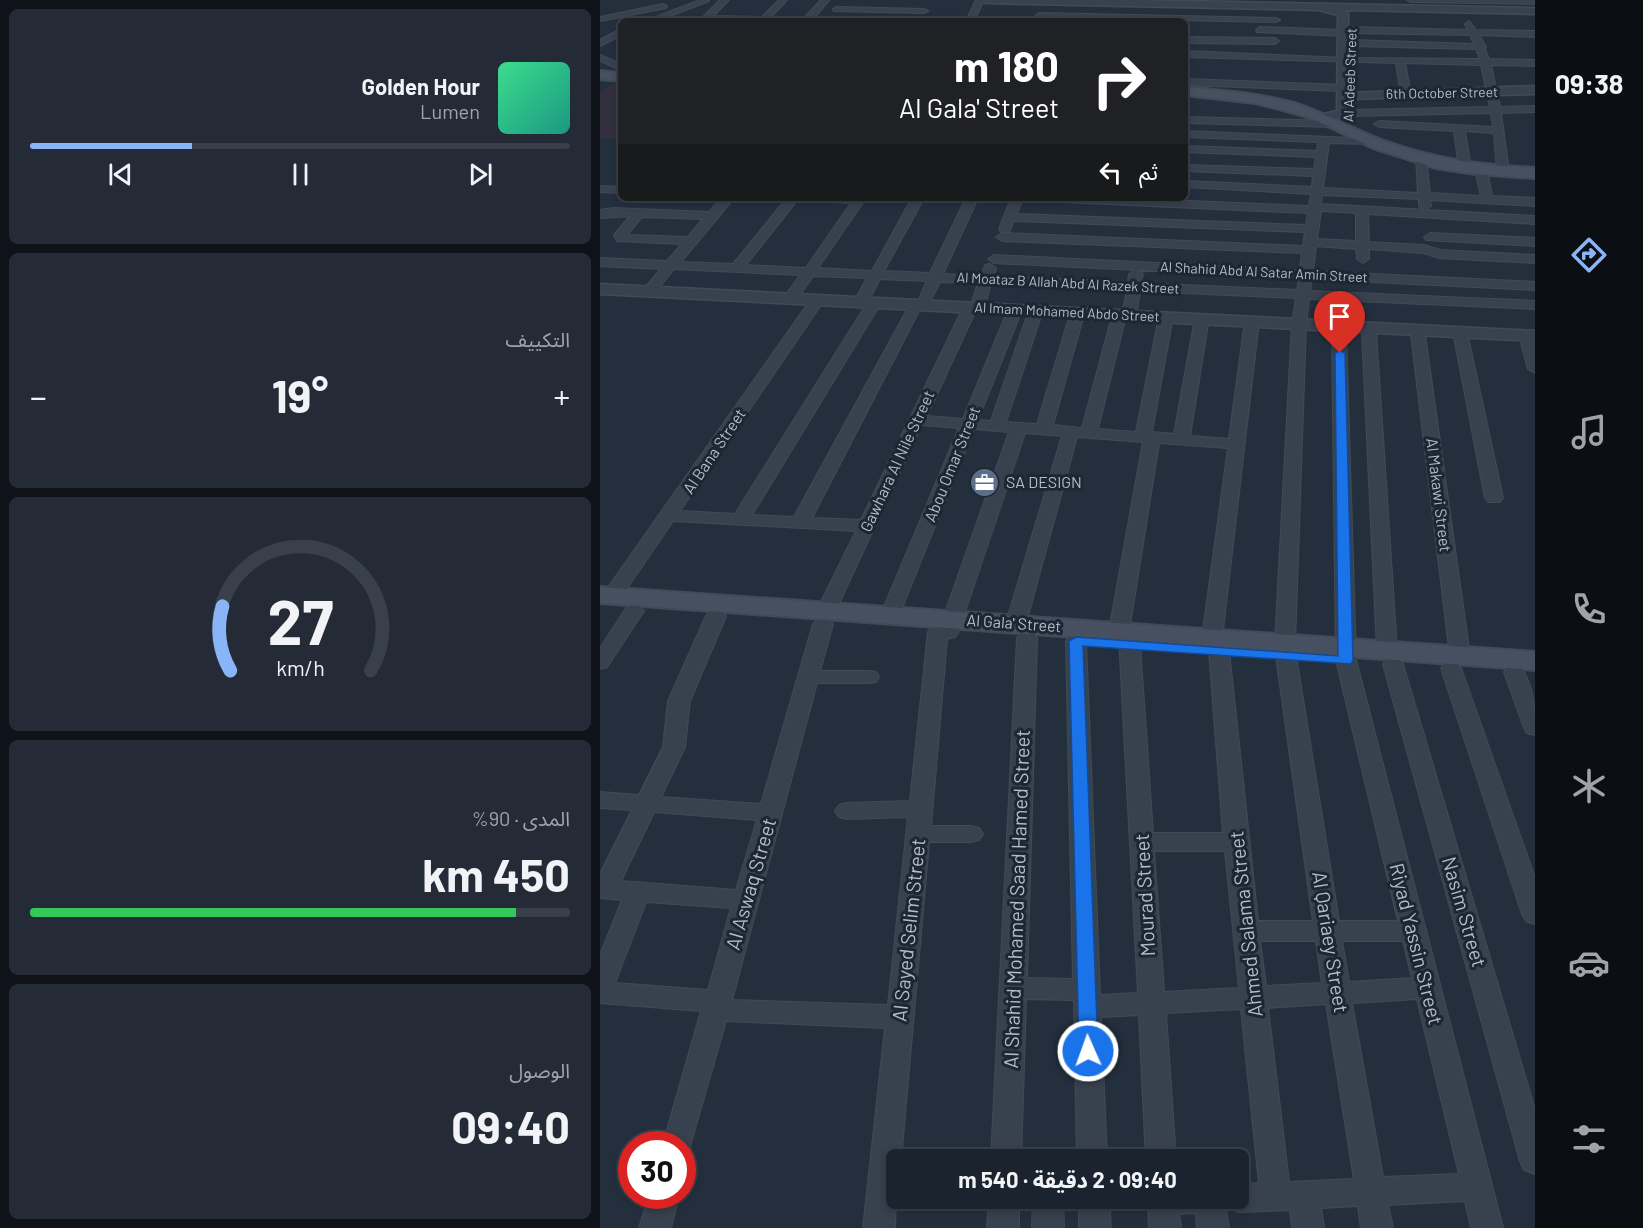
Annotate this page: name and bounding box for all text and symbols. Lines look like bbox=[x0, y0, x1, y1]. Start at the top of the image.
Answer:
street label: Al Adeeb Street bbox=[1339, 28, 1360, 122]
text: 180 m bbox=[954, 40, 1059, 90]
icon: right bbox=[1080, 42, 1158, 120]
text: 09:38 bbox=[1555, 67, 1623, 99]
text: Golden Hour bbox=[362, 73, 480, 99]
street label: 6th October Street bbox=[1386, 83, 1498, 102]
text: Al Gala' Street bbox=[899, 91, 1059, 123]
text: Lumen bbox=[420, 99, 480, 123]
icon: left bbox=[1094, 156, 1127, 189]
icon: previous bbox=[104, 158, 137, 191]
icon: pause bbox=[284, 158, 317, 191]
icon: next bbox=[464, 158, 497, 191]
text: ثم bbox=[1139, 158, 1158, 184]
icon: directions bbox=[1568, 234, 1610, 276]
street label: Al Shahid Abd Al Satar Amin Street bbox=[1160, 258, 1368, 285]
street label: Al Moataz B Allah Abd Al Razek Street bbox=[956, 268, 1180, 297]
pin bbox=[1314, 291, 1365, 353]
street label: Al Imam Mohamed Abdo Street bbox=[974, 298, 1160, 325]
icon: arrive bbox=[1323, 300, 1356, 333]
text: التكييف bbox=[506, 327, 570, 351]
text: 19° bbox=[272, 368, 328, 422]
text: − bbox=[30, 376, 47, 416]
text: + bbox=[554, 376, 570, 416]
street label: Gawhara Al Nile Street bbox=[855, 387, 938, 535]
street label: Abou Omar Street bbox=[920, 403, 983, 524]
street label: Al Bana Street bbox=[678, 405, 749, 497]
icon: music bbox=[1568, 411, 1610, 453]
street label: Al Makawi Street bbox=[1423, 437, 1456, 553]
office icon: SA DESIGN bbox=[969, 466, 1001, 498]
place label: SA DESIGN bbox=[1006, 472, 1082, 491]
text: 27 bbox=[267, 583, 333, 657]
icon: phone bbox=[1568, 588, 1610, 630]
street label: Al Gala' Street bbox=[966, 610, 1062, 635]
text: km/h bbox=[276, 655, 324, 680]
street label: Al Shahid Mohamed Saad Hamed Street bbox=[998, 729, 1034, 1069]
icon: climate bbox=[1568, 765, 1610, 807]
text: المدى · 90% bbox=[472, 806, 570, 830]
street label: Al Aswaq Street bbox=[720, 815, 780, 952]
street label: Ahmed Salama Street bbox=[1223, 830, 1267, 1018]
street label: Mourad Street bbox=[1129, 833, 1159, 957]
street label: Al Sayed Selim Street bbox=[886, 837, 930, 1023]
text: 450 km bbox=[422, 847, 570, 901]
street label: Nasim Street bbox=[1438, 854, 1492, 970]
street label: Riyad Yassin Street bbox=[1385, 861, 1449, 1027]
street label: Al Qariaey Street bbox=[1308, 869, 1354, 1014]
icon: car bbox=[1568, 942, 1610, 984]
position arrow bbox=[1056, 1019, 1120, 1083]
text: الوصول bbox=[509, 1058, 570, 1082]
text: 09:40 bbox=[451, 1099, 570, 1153]
icon: filters bbox=[1568, 1118, 1610, 1160]
speed limit sign: 30 bbox=[618, 1131, 696, 1209]
text: 09:40 · 2 دقيقة · 540 m bbox=[958, 1166, 1177, 1192]

